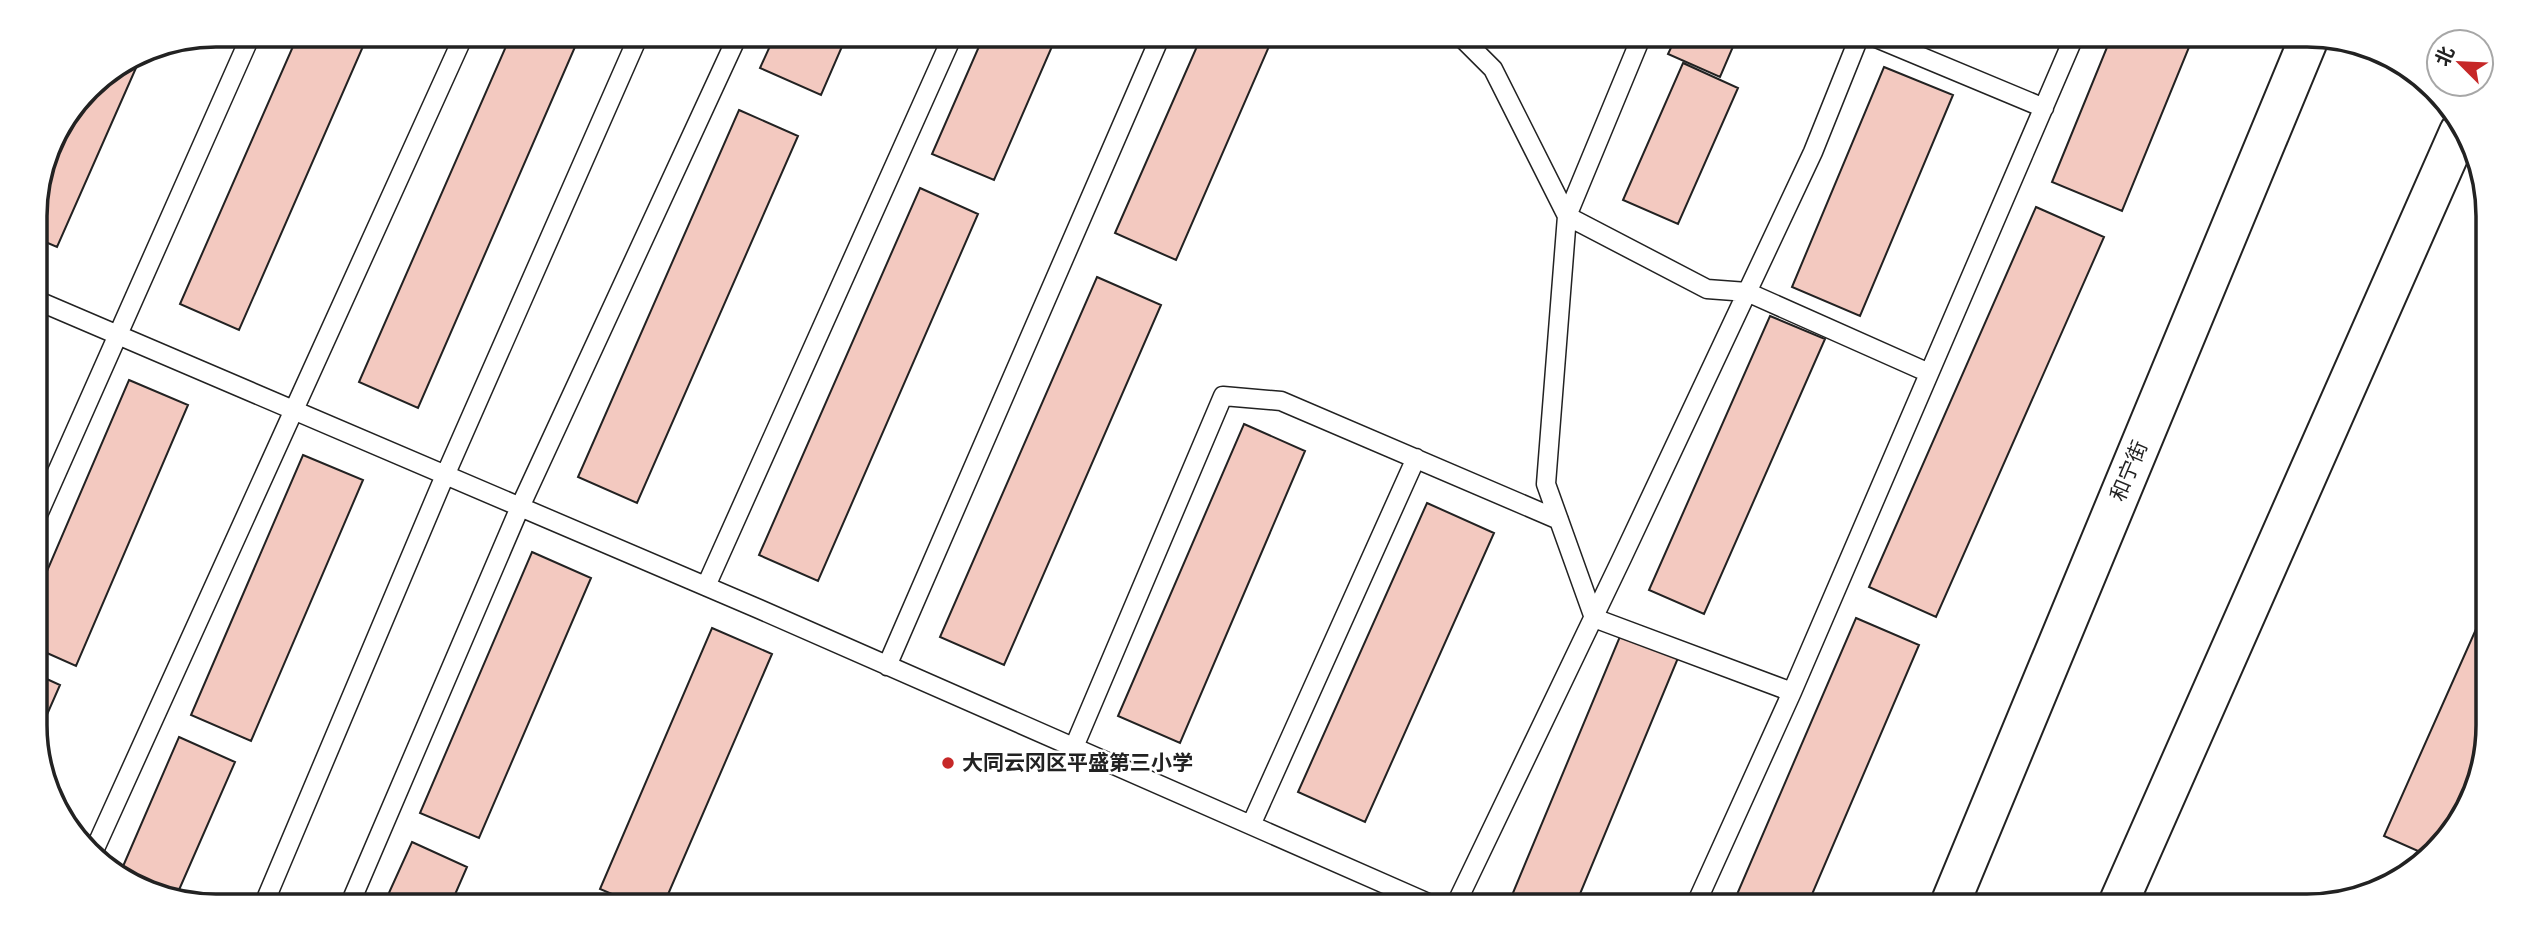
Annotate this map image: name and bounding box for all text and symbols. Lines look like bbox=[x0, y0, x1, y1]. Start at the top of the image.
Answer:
north arrow bbox=[2425, 28, 2495, 98]
text: 北 bbox=[2431, 43, 2458, 69]
street label: 和宁街 bbox=[2106, 437, 2152, 505]
place label: 大同云冈区平盛第三小学 bbox=[962, 751, 1193, 775]
marker: 大同云冈区平盛第三小学 bbox=[940, 755, 956, 771]

